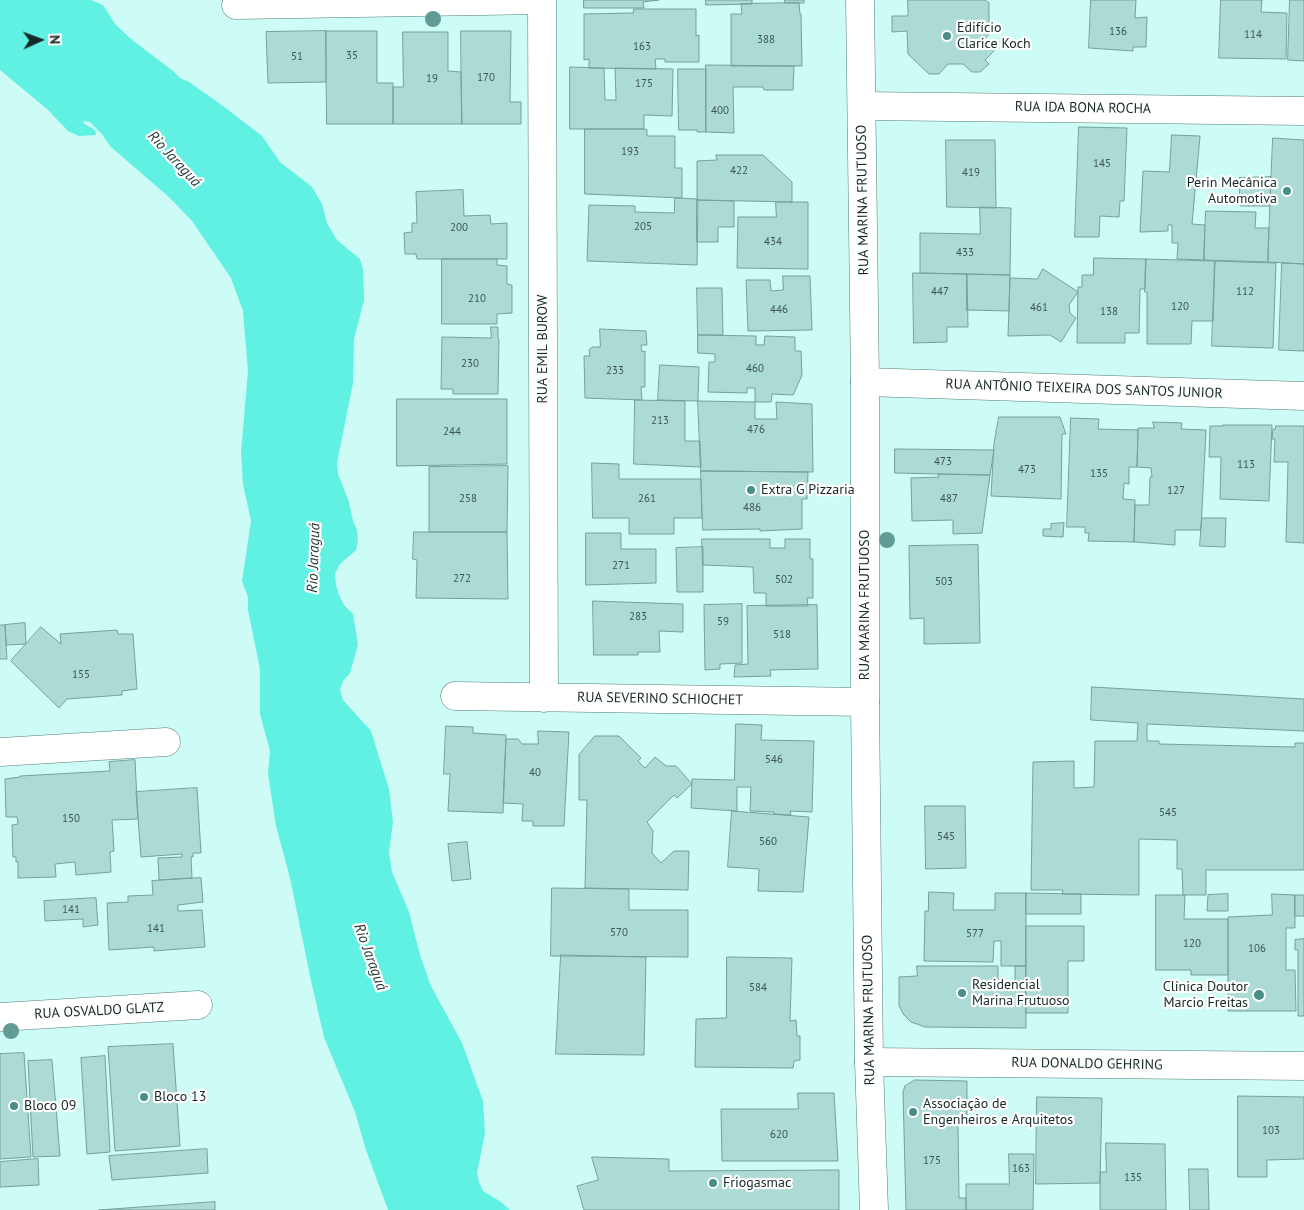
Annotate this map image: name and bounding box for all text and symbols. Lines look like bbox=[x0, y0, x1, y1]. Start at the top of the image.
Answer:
north arrow bbox=[15, 15, 65, 65]
place label: Edifício Clarice Koch bbox=[957, 20, 1031, 52]
house number: 136 bbox=[1109, 25, 1127, 39]
house number: 114 bbox=[1244, 28, 1262, 42]
marker: Edifício Clarice Koch bbox=[941, 30, 953, 42]
house number: 388 bbox=[757, 33, 775, 47]
text: N bbox=[46, 35, 64, 44]
house number: 163 bbox=[633, 40, 651, 54]
house number: 35 bbox=[346, 49, 358, 63]
house number: 51 bbox=[291, 50, 303, 64]
house number: 170 bbox=[477, 71, 495, 85]
house number: 19 bbox=[426, 72, 438, 86]
house number: 175 bbox=[635, 77, 653, 91]
street label: RUA IDA BONA ROCHA bbox=[1015, 98, 1151, 118]
house number: 400 bbox=[711, 104, 729, 118]
street label: RUA MARINA FRUTUOSO bbox=[853, 125, 873, 275]
water label: Rio Jaraguá bbox=[144, 127, 204, 191]
house number: 193 bbox=[621, 145, 639, 159]
house number: 145 bbox=[1093, 157, 1111, 171]
house number: 422 bbox=[730, 164, 748, 178]
house number: 419 bbox=[962, 166, 980, 180]
place label: Perin Mecânica Automotiva bbox=[1187, 175, 1277, 208]
marker: Perin Mecânica Automotiva bbox=[1281, 185, 1293, 197]
house number: 205 bbox=[634, 220, 652, 234]
house number: 200 bbox=[450, 221, 468, 235]
house number: 434 bbox=[764, 235, 782, 249]
house number: 433 bbox=[956, 246, 974, 260]
house number: 447 bbox=[931, 285, 949, 299]
house number: 112 bbox=[1236, 285, 1254, 299]
house number: 210 bbox=[468, 292, 486, 306]
street label: RUA EMIL BUROW bbox=[535, 295, 551, 403]
house number: 120 bbox=[1171, 300, 1189, 314]
house number: 461 bbox=[1030, 301, 1048, 315]
house number: 446 bbox=[770, 303, 788, 317]
house number: 138 bbox=[1100, 305, 1118, 319]
house number: 230 bbox=[461, 357, 479, 371]
house number: 460 bbox=[746, 362, 764, 376]
house number: 233 bbox=[606, 364, 624, 378]
street label: RUA ANTÔNIO TEIXEIRA DOS SANTOS JUNIOR bbox=[945, 376, 1223, 402]
house number: 213 bbox=[651, 414, 669, 428]
house number: 476 bbox=[747, 423, 765, 437]
house number: 244 bbox=[443, 425, 461, 439]
house number: 473 bbox=[934, 455, 952, 469]
house number: 113 bbox=[1237, 458, 1255, 472]
house number: 473 bbox=[1018, 463, 1036, 477]
house number: 135 bbox=[1090, 467, 1108, 481]
place label: Extra G Pizzaria bbox=[761, 482, 855, 498]
marker: Extra G Pizzaria bbox=[745, 484, 757, 496]
house number: 127 bbox=[1167, 484, 1185, 498]
house number: 258 bbox=[459, 492, 477, 506]
house number: 261 bbox=[638, 492, 656, 506]
house number: 487 bbox=[940, 492, 958, 506]
house number: 486 bbox=[743, 501, 761, 515]
water label: Rio Jaraguá bbox=[304, 523, 324, 593]
street label: RUA MARINA FRUTUOSO bbox=[857, 530, 873, 680]
house number: 271 bbox=[612, 559, 630, 573]
house number: 272 bbox=[453, 572, 471, 586]
house number: 502 bbox=[775, 573, 793, 587]
house number: 503 bbox=[935, 575, 953, 589]
house number: 283 bbox=[629, 610, 647, 624]
house number: 59 bbox=[717, 615, 729, 629]
house number: 518 bbox=[773, 628, 791, 642]
house number: 155 bbox=[72, 668, 90, 682]
street label: RUA SEVERINO SCHIOCHET bbox=[577, 689, 743, 709]
house number: 546 bbox=[765, 753, 783, 767]
house number: 40 bbox=[529, 766, 541, 780]
house number: 545 bbox=[1159, 806, 1177, 820]
house number: 150 bbox=[62, 812, 80, 826]
house number: 545 bbox=[937, 830, 955, 844]
house number: 560 bbox=[759, 835, 777, 849]
house number: 141 bbox=[62, 903, 80, 917]
water label: Rio Jaraguá bbox=[350, 921, 390, 993]
house number: 141 bbox=[147, 922, 165, 936]
house number: 570 bbox=[610, 926, 628, 940]
house number: 577 bbox=[966, 927, 984, 941]
street label: RUA MARINA FRUTUOSO bbox=[859, 935, 879, 1085]
house number: 120 bbox=[1183, 937, 1201, 951]
house number: 106 bbox=[1248, 942, 1266, 956]
place label: Residencial Marina Frutuoso bbox=[972, 977, 1070, 1010]
place label: Clínica Doutor Marcio Freitas bbox=[1163, 979, 1248, 1012]
house number: 584 bbox=[749, 981, 767, 995]
marker: Residencial Marina Frutuoso bbox=[956, 987, 968, 999]
marker: Clínica Doutor Marcio Freitas bbox=[1252, 988, 1266, 1002]
street label: RUA OSVALDO GLATZ bbox=[34, 999, 164, 1023]
street label: RUA DONALDO GEHRING bbox=[1011, 1054, 1163, 1074]
place label: Bloco 13 bbox=[154, 1089, 206, 1105]
marker: Bloco 13 bbox=[138, 1091, 150, 1103]
place label: Associação de Engenheiros e Arquitetos bbox=[923, 1096, 1073, 1128]
place label: Bloco 09 bbox=[24, 1098, 76, 1114]
marker: Bloco 09 bbox=[8, 1100, 20, 1112]
marker: Associação de Engenheiros e Arquitetos bbox=[907, 1106, 919, 1118]
house number: 103 bbox=[1262, 1124, 1280, 1138]
house number: 620 bbox=[770, 1128, 788, 1142]
house number: 175 bbox=[923, 1154, 941, 1168]
house number: 163 bbox=[1012, 1162, 1030, 1176]
house number: 135 bbox=[1124, 1171, 1142, 1185]
place label: Friogasmac bbox=[723, 1175, 791, 1191]
marker: Friogasmac bbox=[707, 1177, 719, 1189]

